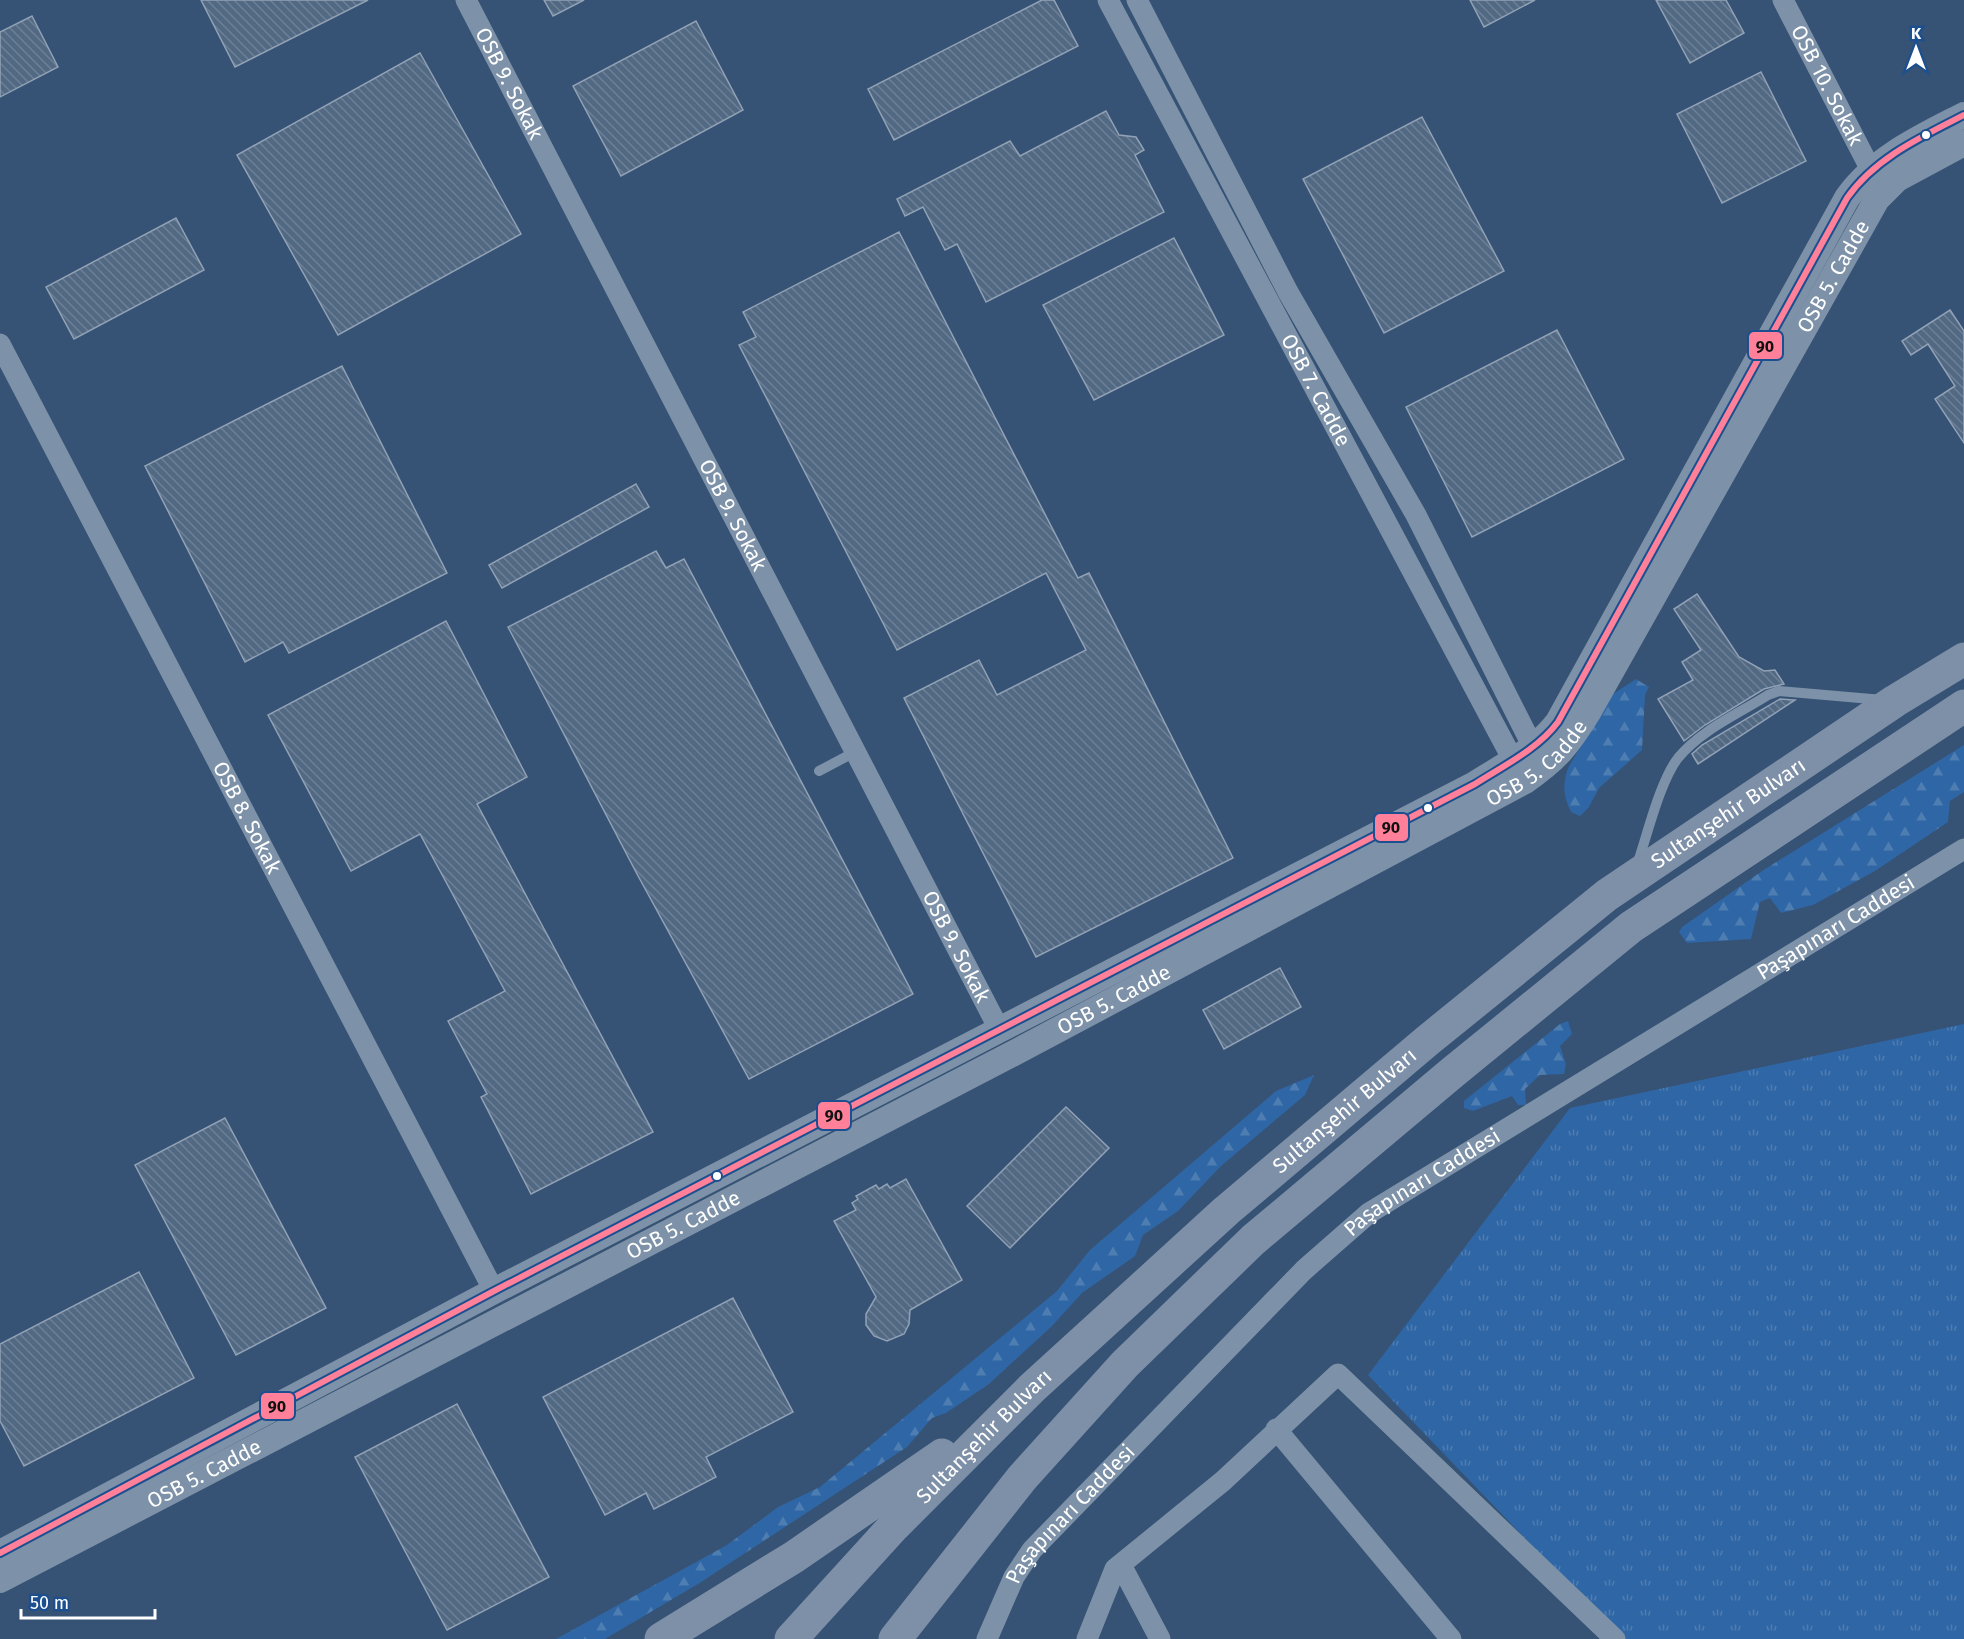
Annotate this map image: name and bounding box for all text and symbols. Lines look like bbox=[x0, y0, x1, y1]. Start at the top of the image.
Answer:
north arrow bbox=[1886, 18, 1946, 78]
street label: OSB 10. Sokak bbox=[1785, 21, 1869, 150]
street label: OSB 9. Sokak bbox=[470, 23, 549, 144]
text: K bbox=[1911, 24, 1922, 43]
unlabelled marker bbox=[1920, 129, 1932, 141]
street label: OSB 5. Cadde bbox=[1791, 216, 1875, 337]
street label: OSB 7. Cadde bbox=[1275, 329, 1357, 451]
line badge: 90 bbox=[1748, 331, 1783, 360]
text: 90 bbox=[1756, 337, 1774, 356]
street label: OSB 9. Sokak bbox=[693, 455, 773, 576]
street label: OSB 5. Cadde bbox=[1482, 715, 1593, 812]
street label: Sultanşehir Bulvarı bbox=[1646, 752, 1811, 875]
street label: OSB 8. Sokak bbox=[207, 757, 287, 878]
unlabelled marker bbox=[1422, 802, 1434, 814]
line badge: 90 bbox=[1374, 813, 1409, 842]
text: 90 bbox=[1382, 818, 1400, 837]
street label: Paşapınarı Caddesi bbox=[1752, 869, 1919, 986]
street label: OSB 9. Sokak bbox=[917, 886, 996, 1007]
street label: OSB 5. Cadde bbox=[1053, 959, 1175, 1041]
street label: Sultanşehir Bulvarı bbox=[1267, 1042, 1422, 1179]
line badge: 90 bbox=[817, 1101, 851, 1130]
text: 90 bbox=[825, 1106, 843, 1125]
street label: Paşapınarı Caddesi bbox=[1339, 1123, 1505, 1242]
unlabelled marker bbox=[711, 1170, 723, 1182]
street label: OSB 5. Cadde bbox=[622, 1185, 745, 1265]
street label: Sultanşehir Bulvarı bbox=[911, 1363, 1057, 1509]
line badge: 90 bbox=[260, 1392, 295, 1420]
text: 90 bbox=[268, 1397, 286, 1416]
street label: OSB 5. Cadde bbox=[143, 1434, 266, 1514]
street label: Paşapınarı Caddesi bbox=[1000, 1439, 1140, 1588]
scale bar bbox=[21, 1582, 154, 1620]
text: 50 m bbox=[30, 1592, 69, 1614]

